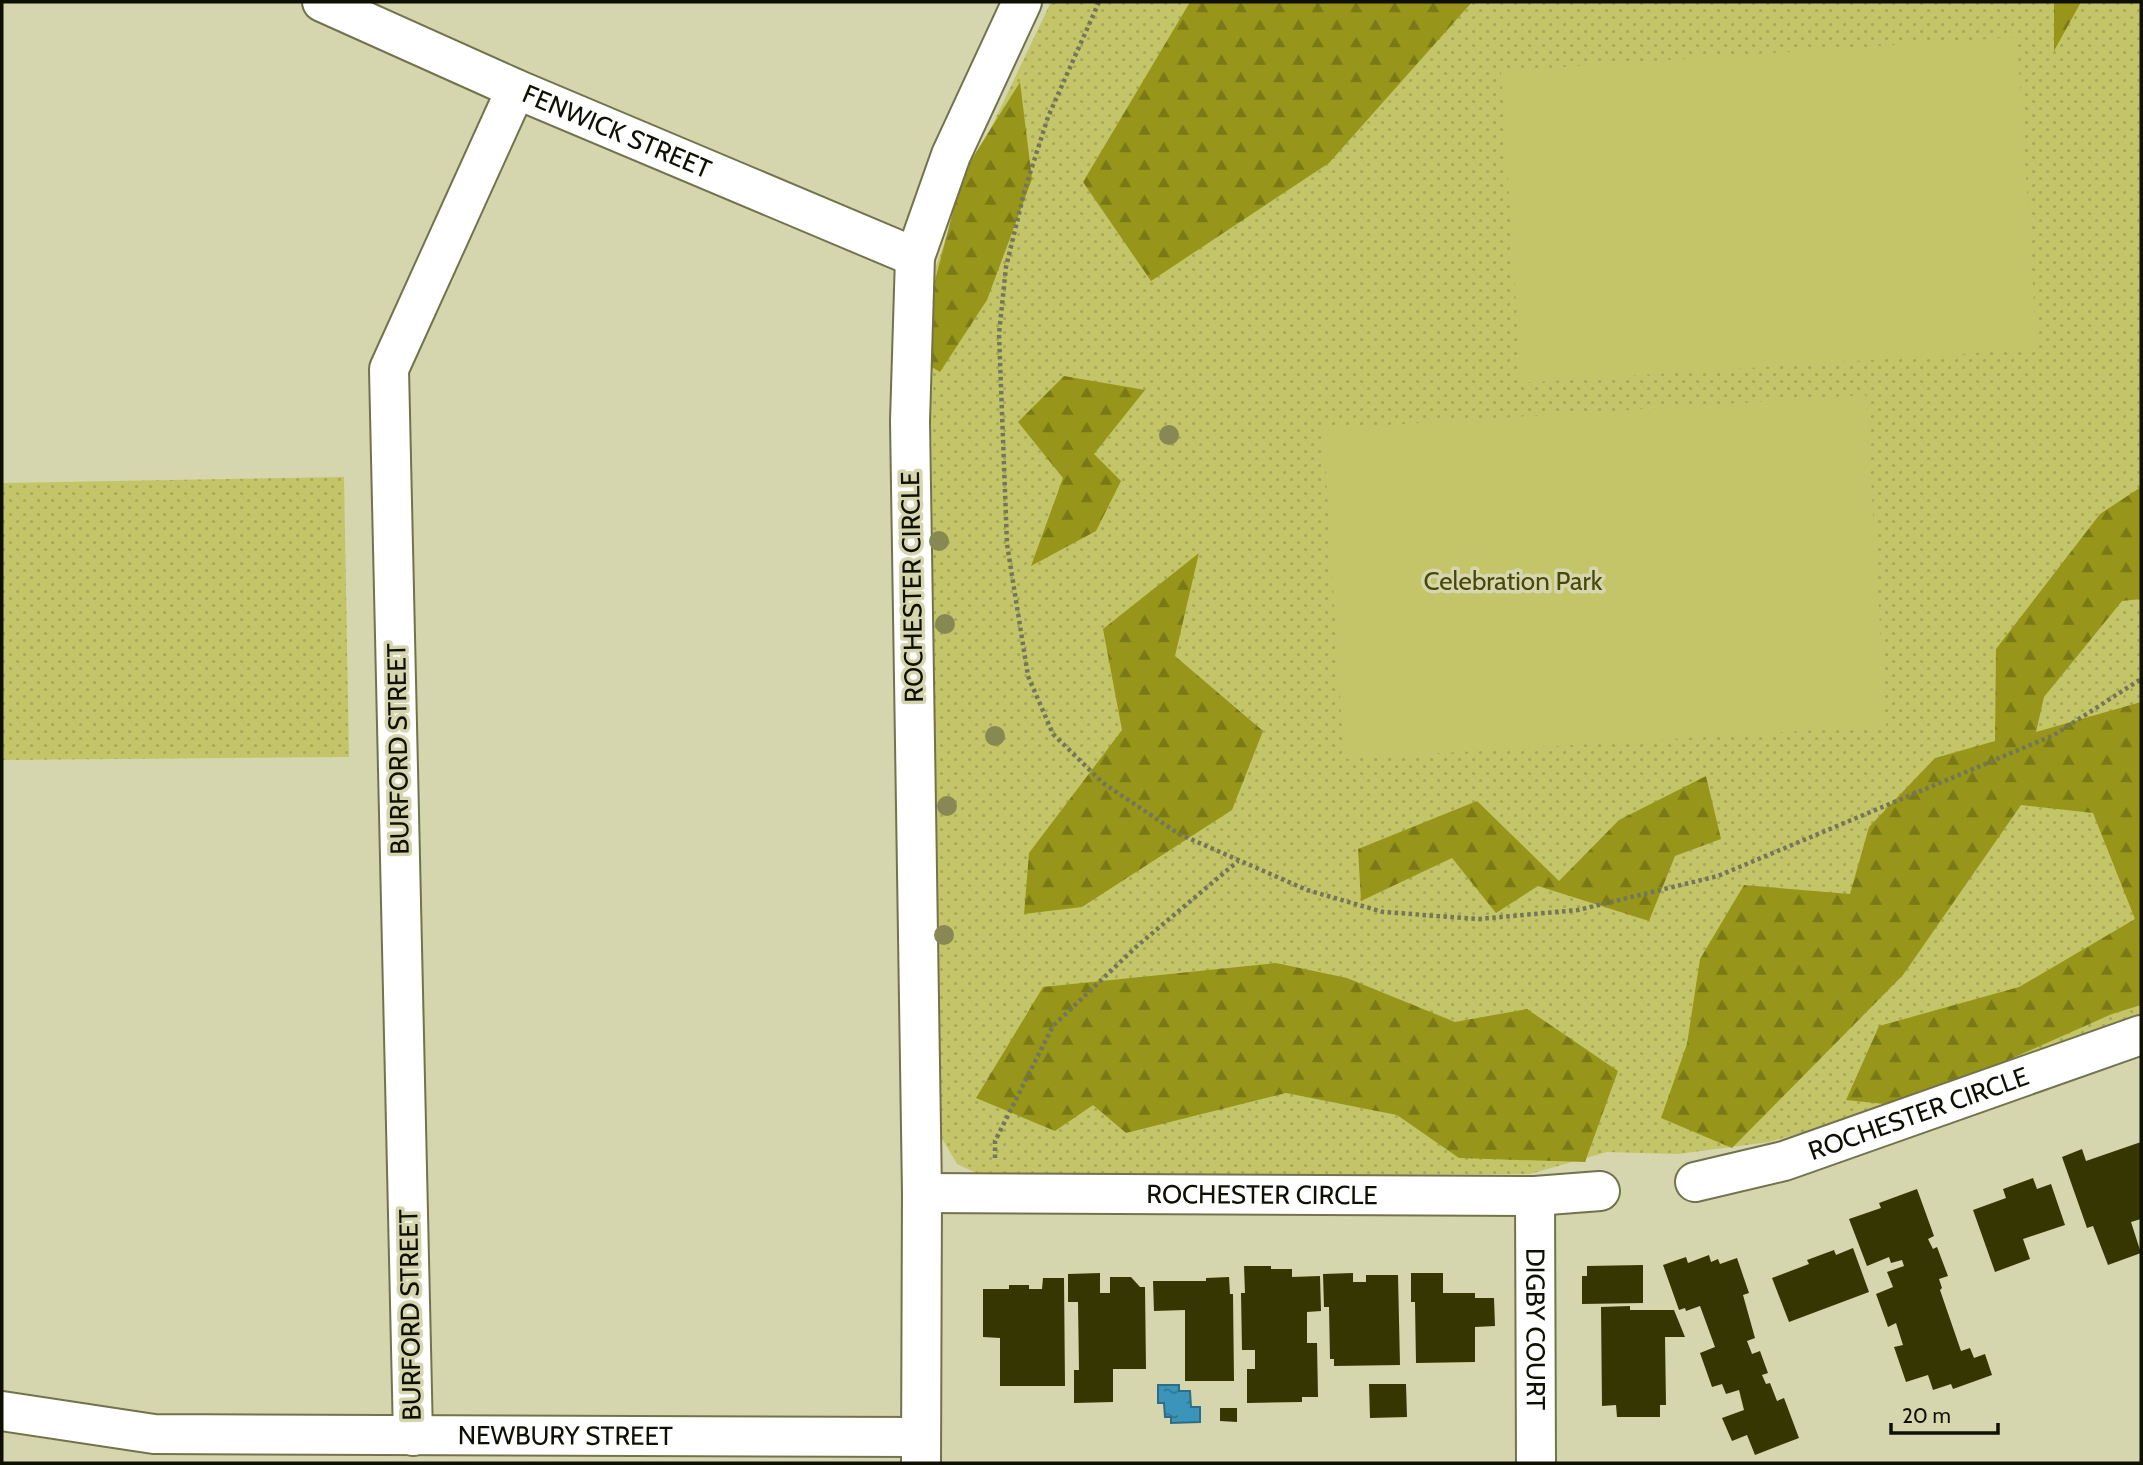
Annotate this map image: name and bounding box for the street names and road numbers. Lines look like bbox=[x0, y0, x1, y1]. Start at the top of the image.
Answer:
street label: FENWICK STREET bbox=[518, 78, 716, 185]
street label: ROCHESTER CIRCLE bbox=[894, 471, 930, 703]
street label: BURFORD STREET bbox=[380, 643, 416, 855]
street label: ROCHESTER CIRCLE bbox=[1804, 1060, 2033, 1167]
street label: ROCHESTER CIRCLE bbox=[1146, 1178, 1378, 1211]
street label: BURFORD STREET bbox=[392, 1209, 428, 1421]
street label: DIGBY COURT bbox=[1519, 1248, 1552, 1410]
street label: NEWBURY STREET bbox=[458, 1419, 673, 1452]

